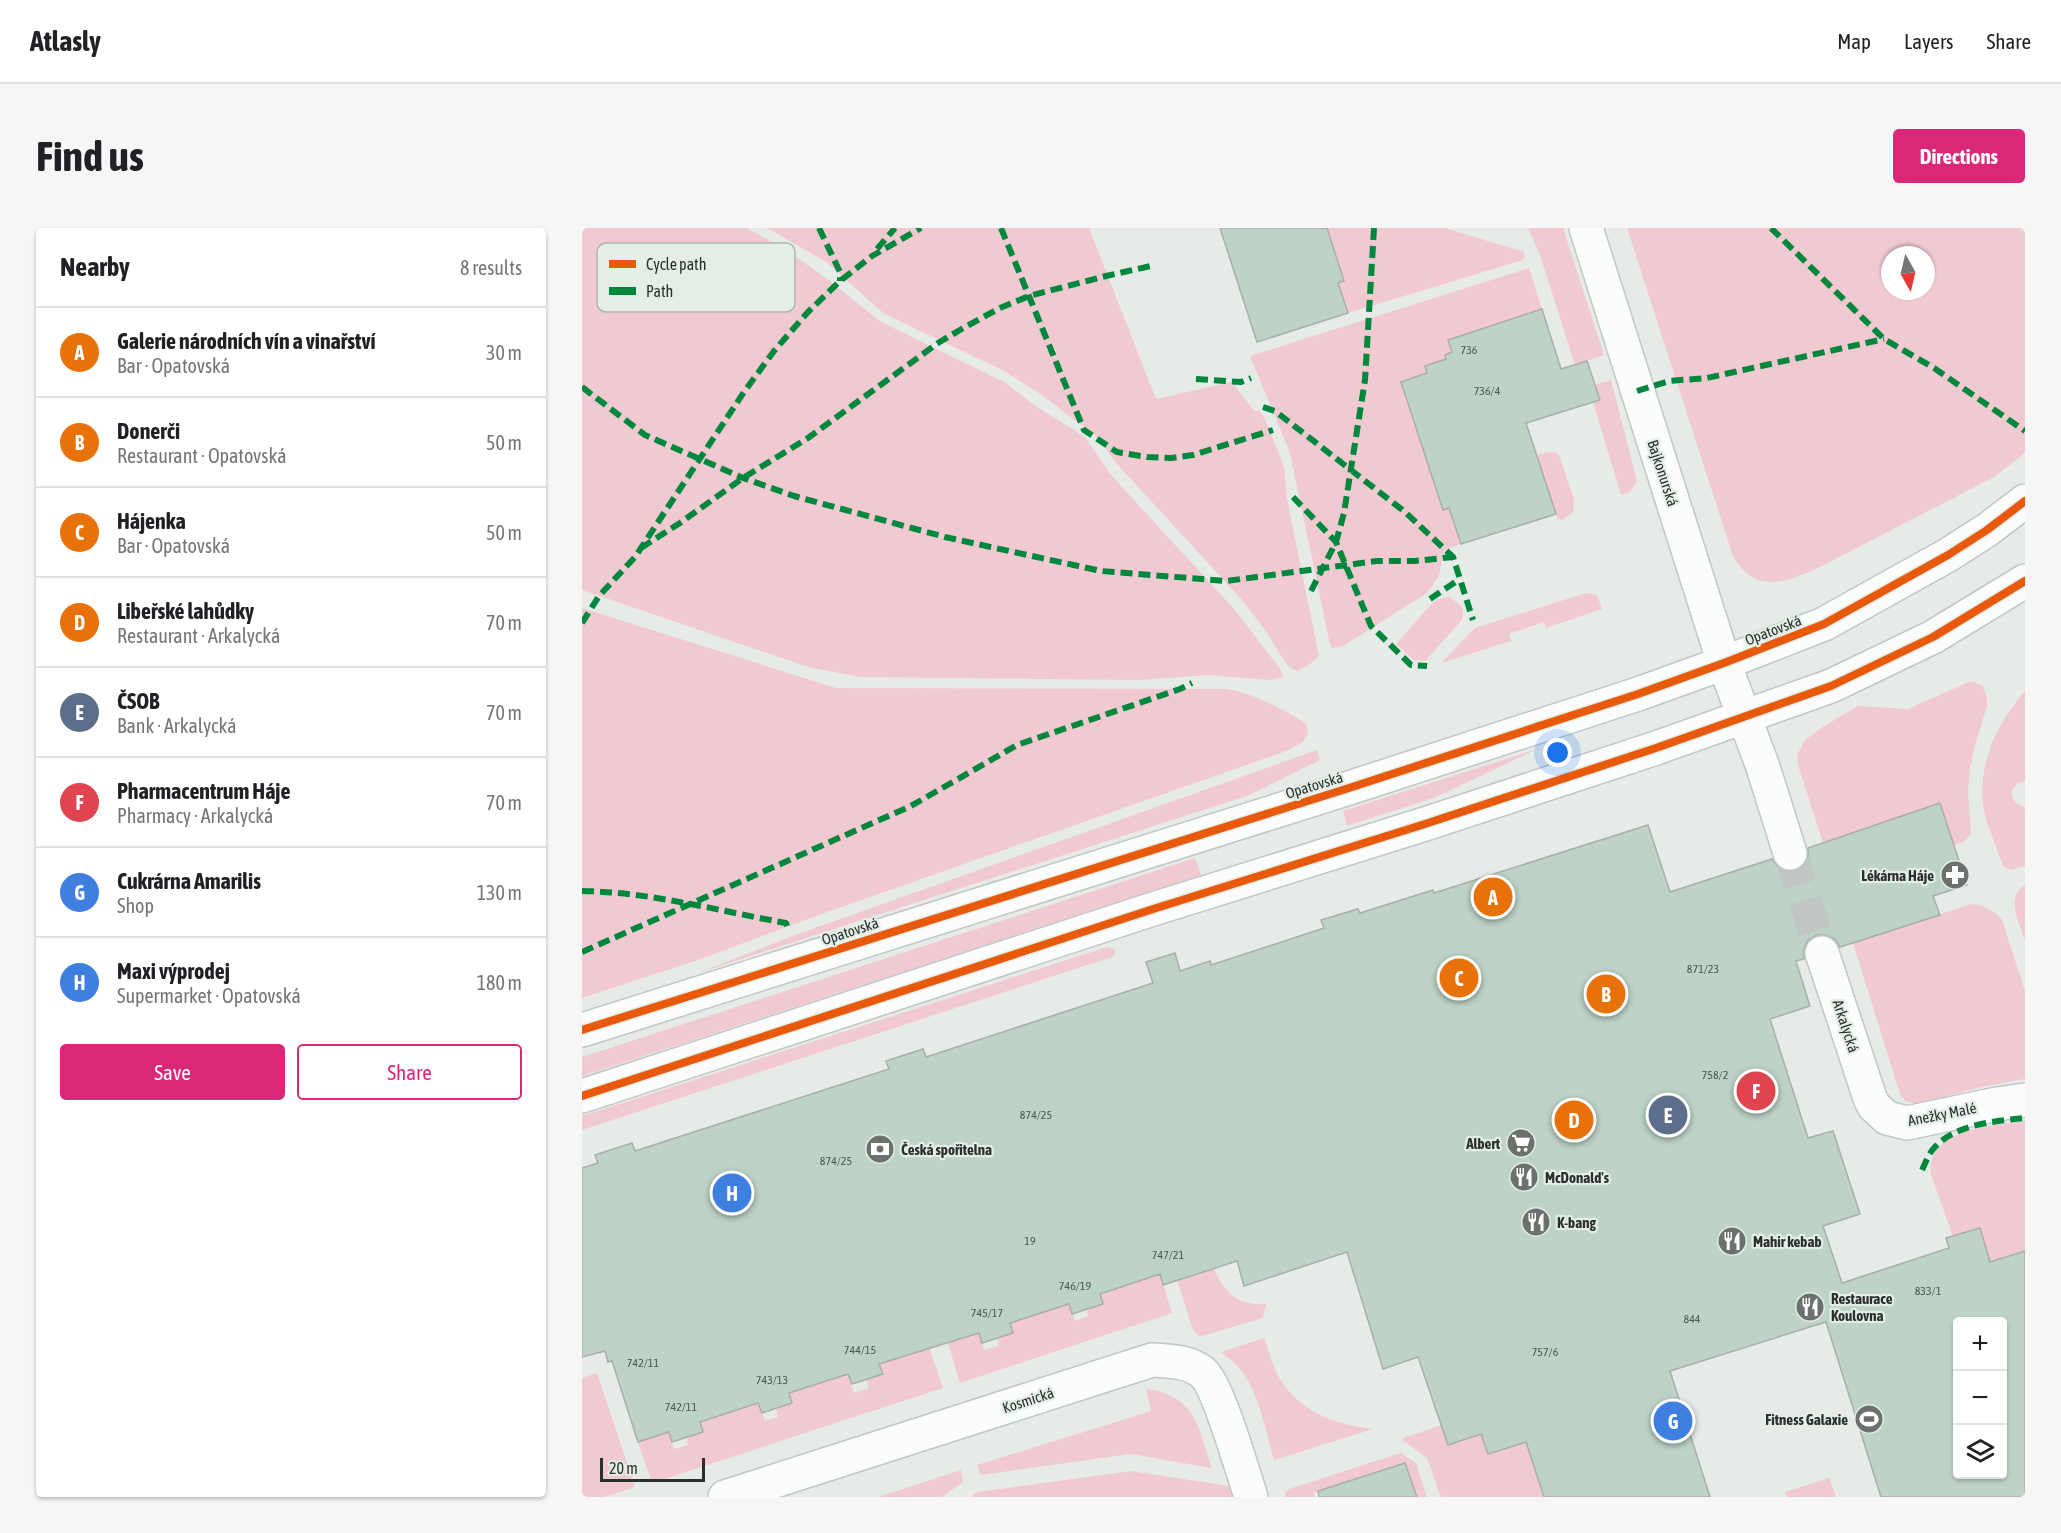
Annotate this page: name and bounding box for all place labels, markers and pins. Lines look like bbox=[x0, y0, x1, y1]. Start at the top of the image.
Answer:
pharmacy icon: Lékárna Háje bbox=[1939, 859, 1971, 891]
place label: Lékárna Háje bbox=[1861, 867, 1934, 884]
pin: A bbox=[1474, 874, 1512, 920]
pin: C bbox=[1440, 956, 1478, 1000]
pin: B bbox=[1586, 972, 1626, 1017]
pin: F bbox=[1736, 1068, 1776, 1114]
pin: E bbox=[1648, 1092, 1688, 1138]
pin: D bbox=[1554, 1098, 1594, 1142]
supermarket icon: Albert bbox=[1505, 1127, 1537, 1159]
bank icon: Česká spořitelna bbox=[864, 1133, 896, 1165]
place label: Albert bbox=[1465, 1135, 1501, 1152]
place label: Česká spořitelna bbox=[901, 1141, 992, 1158]
restaurant icon: McDonald's bbox=[1508, 1161, 1540, 1193]
place label: McDonald's bbox=[1545, 1169, 1610, 1186]
pin: H bbox=[712, 1170, 752, 1216]
restaurant icon: K-bang bbox=[1520, 1206, 1552, 1238]
place label: K-bang bbox=[1557, 1214, 1596, 1231]
restaurant icon: Mahir kebab bbox=[1716, 1225, 1748, 1257]
place label: Mahir kebab bbox=[1753, 1233, 1822, 1250]
place label: Restaurace Koulovna bbox=[1831, 1290, 1893, 1324]
restaurant icon: Restaurace Koulovna bbox=[1794, 1291, 1826, 1323]
pin: G bbox=[1654, 1398, 1692, 1444]
sports icon: Fitness Galaxie bbox=[1853, 1403, 1885, 1435]
place label: Fitness Galaxie bbox=[1765, 1411, 1848, 1428]

